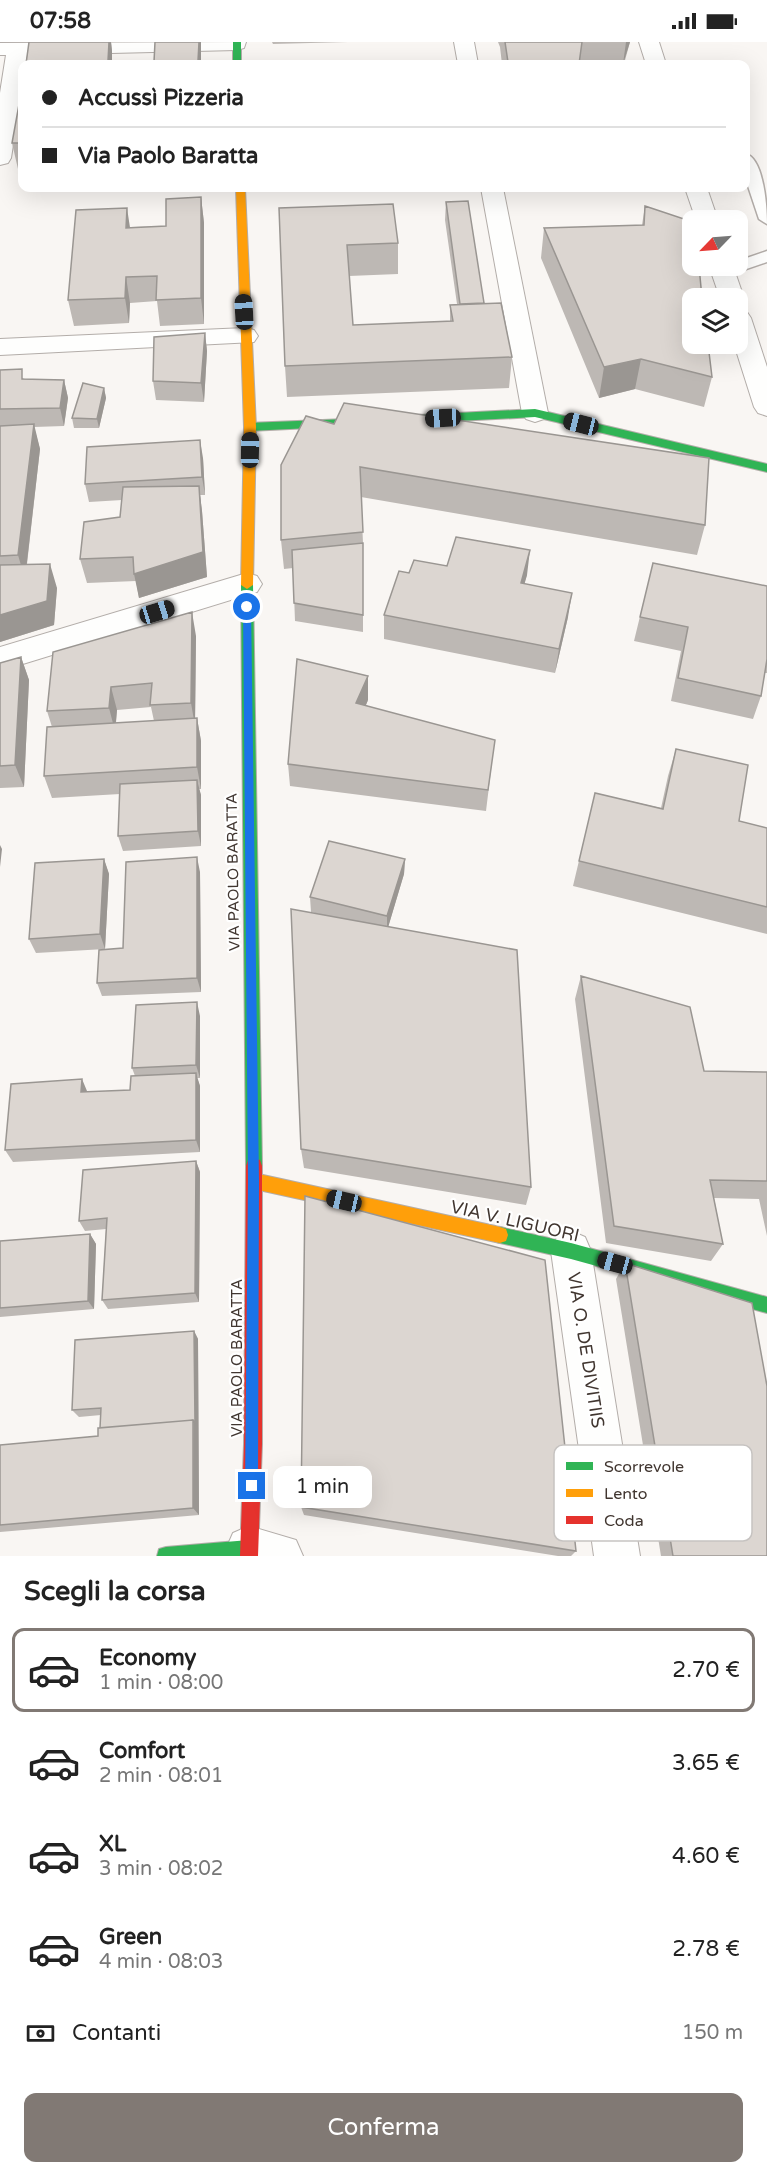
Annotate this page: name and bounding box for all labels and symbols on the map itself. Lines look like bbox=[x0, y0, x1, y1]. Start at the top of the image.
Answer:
north arrow bbox=[682, 210, 748, 276]
car bbox=[234, 294, 254, 330]
car bbox=[425, 408, 461, 428]
car bbox=[561, 411, 601, 437]
car bbox=[241, 432, 259, 468]
route start bbox=[233, 593, 260, 620]
car bbox=[137, 598, 177, 626]
street label: VIA PAOLO BARATTA bbox=[223, 793, 243, 951]
car bbox=[324, 1188, 364, 1214]
street label: VIA V. LIGUORI bbox=[448, 1195, 582, 1247]
car bbox=[595, 1250, 635, 1276]
street label: VIA O. DE DIVITIIS bbox=[563, 1270, 609, 1430]
street label: VIA PAOLO BARATTA bbox=[228, 1279, 246, 1437]
legend bbox=[554, 1445, 752, 1541]
text: Scorrevole bbox=[604, 1457, 684, 1477]
callout: 1 min bbox=[273, 1465, 372, 1507]
route end bbox=[238, 1472, 265, 1499]
text: Lento bbox=[604, 1484, 648, 1504]
text: Coda bbox=[604, 1511, 644, 1531]

